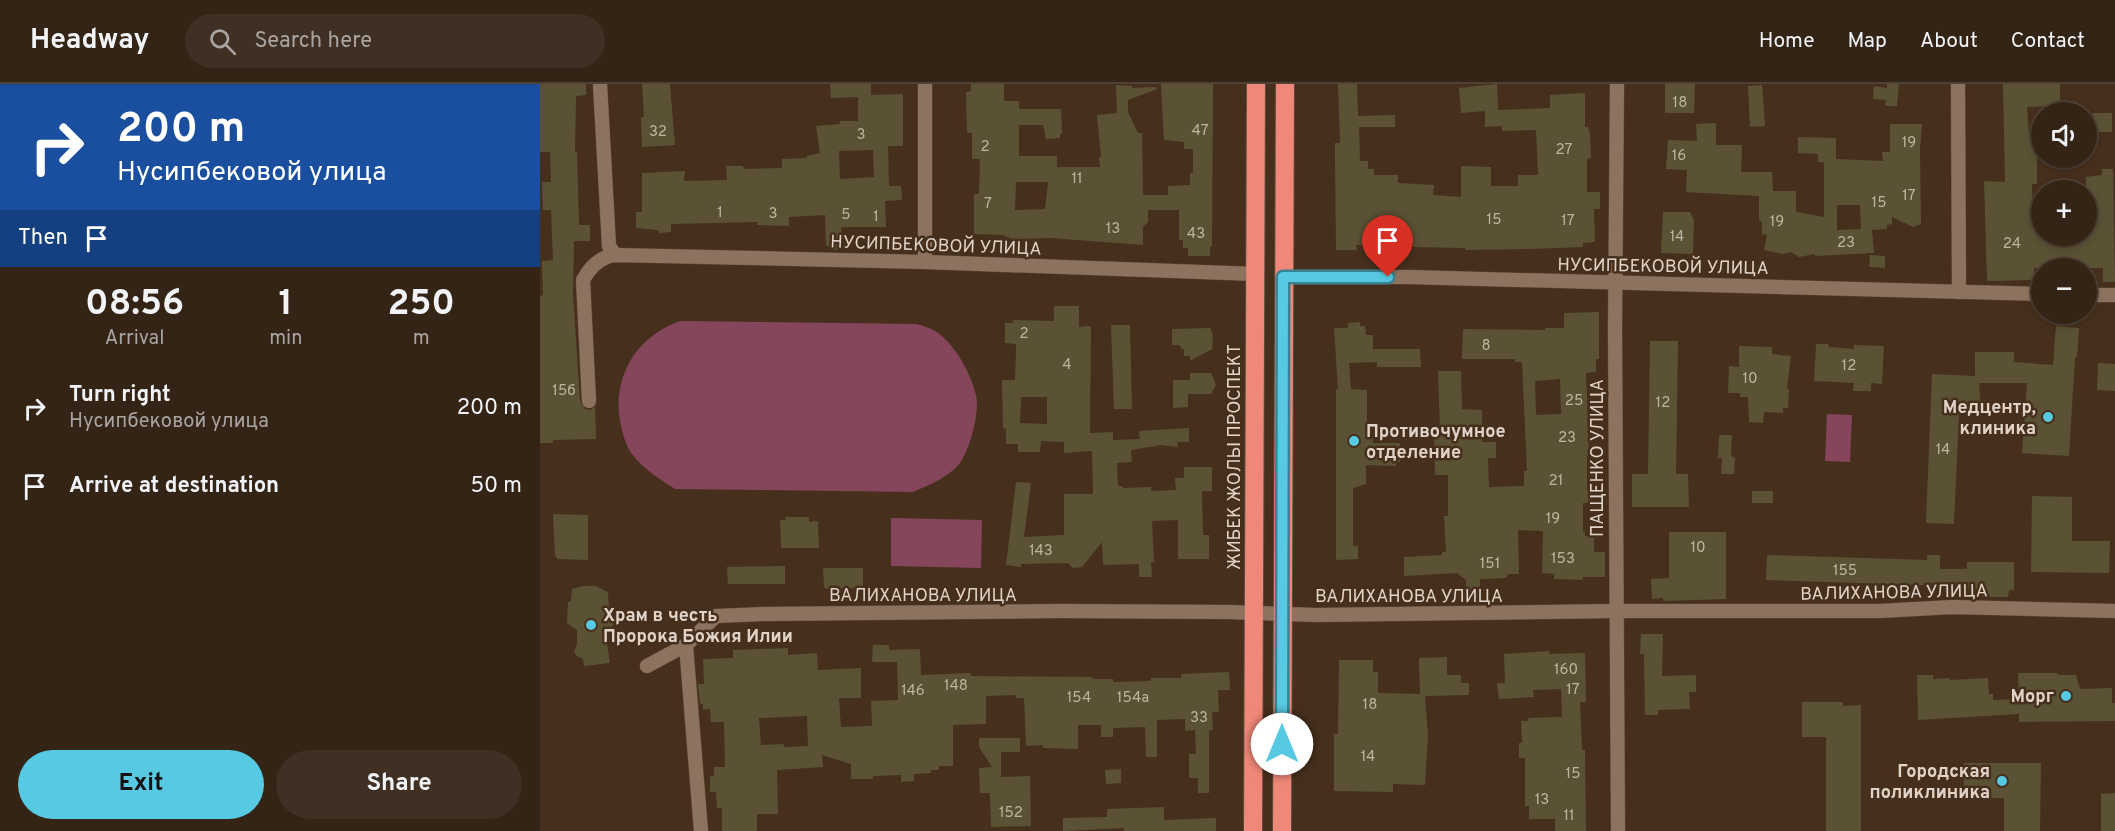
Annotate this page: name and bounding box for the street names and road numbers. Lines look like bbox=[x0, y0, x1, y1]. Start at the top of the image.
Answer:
street label: НУСИПБЕКОВОЙ УЛИЦА bbox=[830, 229, 1042, 262]
street label: НУСИПБЕКОВОЙ УЛИЦА bbox=[1557, 252, 1769, 281]
street label: ЖИБЕК ЖОЛЫ ПРОСПЕКТ bbox=[1224, 344, 1247, 570]
street label: ПАЩЕНКО УЛИЦА bbox=[1587, 379, 1610, 537]
street label: ВАЛИХАНОВА УЛИЦА bbox=[1800, 580, 1988, 607]
street label: ВАЛИХАНОВА УЛИЦА bbox=[829, 585, 1017, 608]
street label: ВАЛИХАНОВА УЛИЦА bbox=[1315, 586, 1503, 609]

